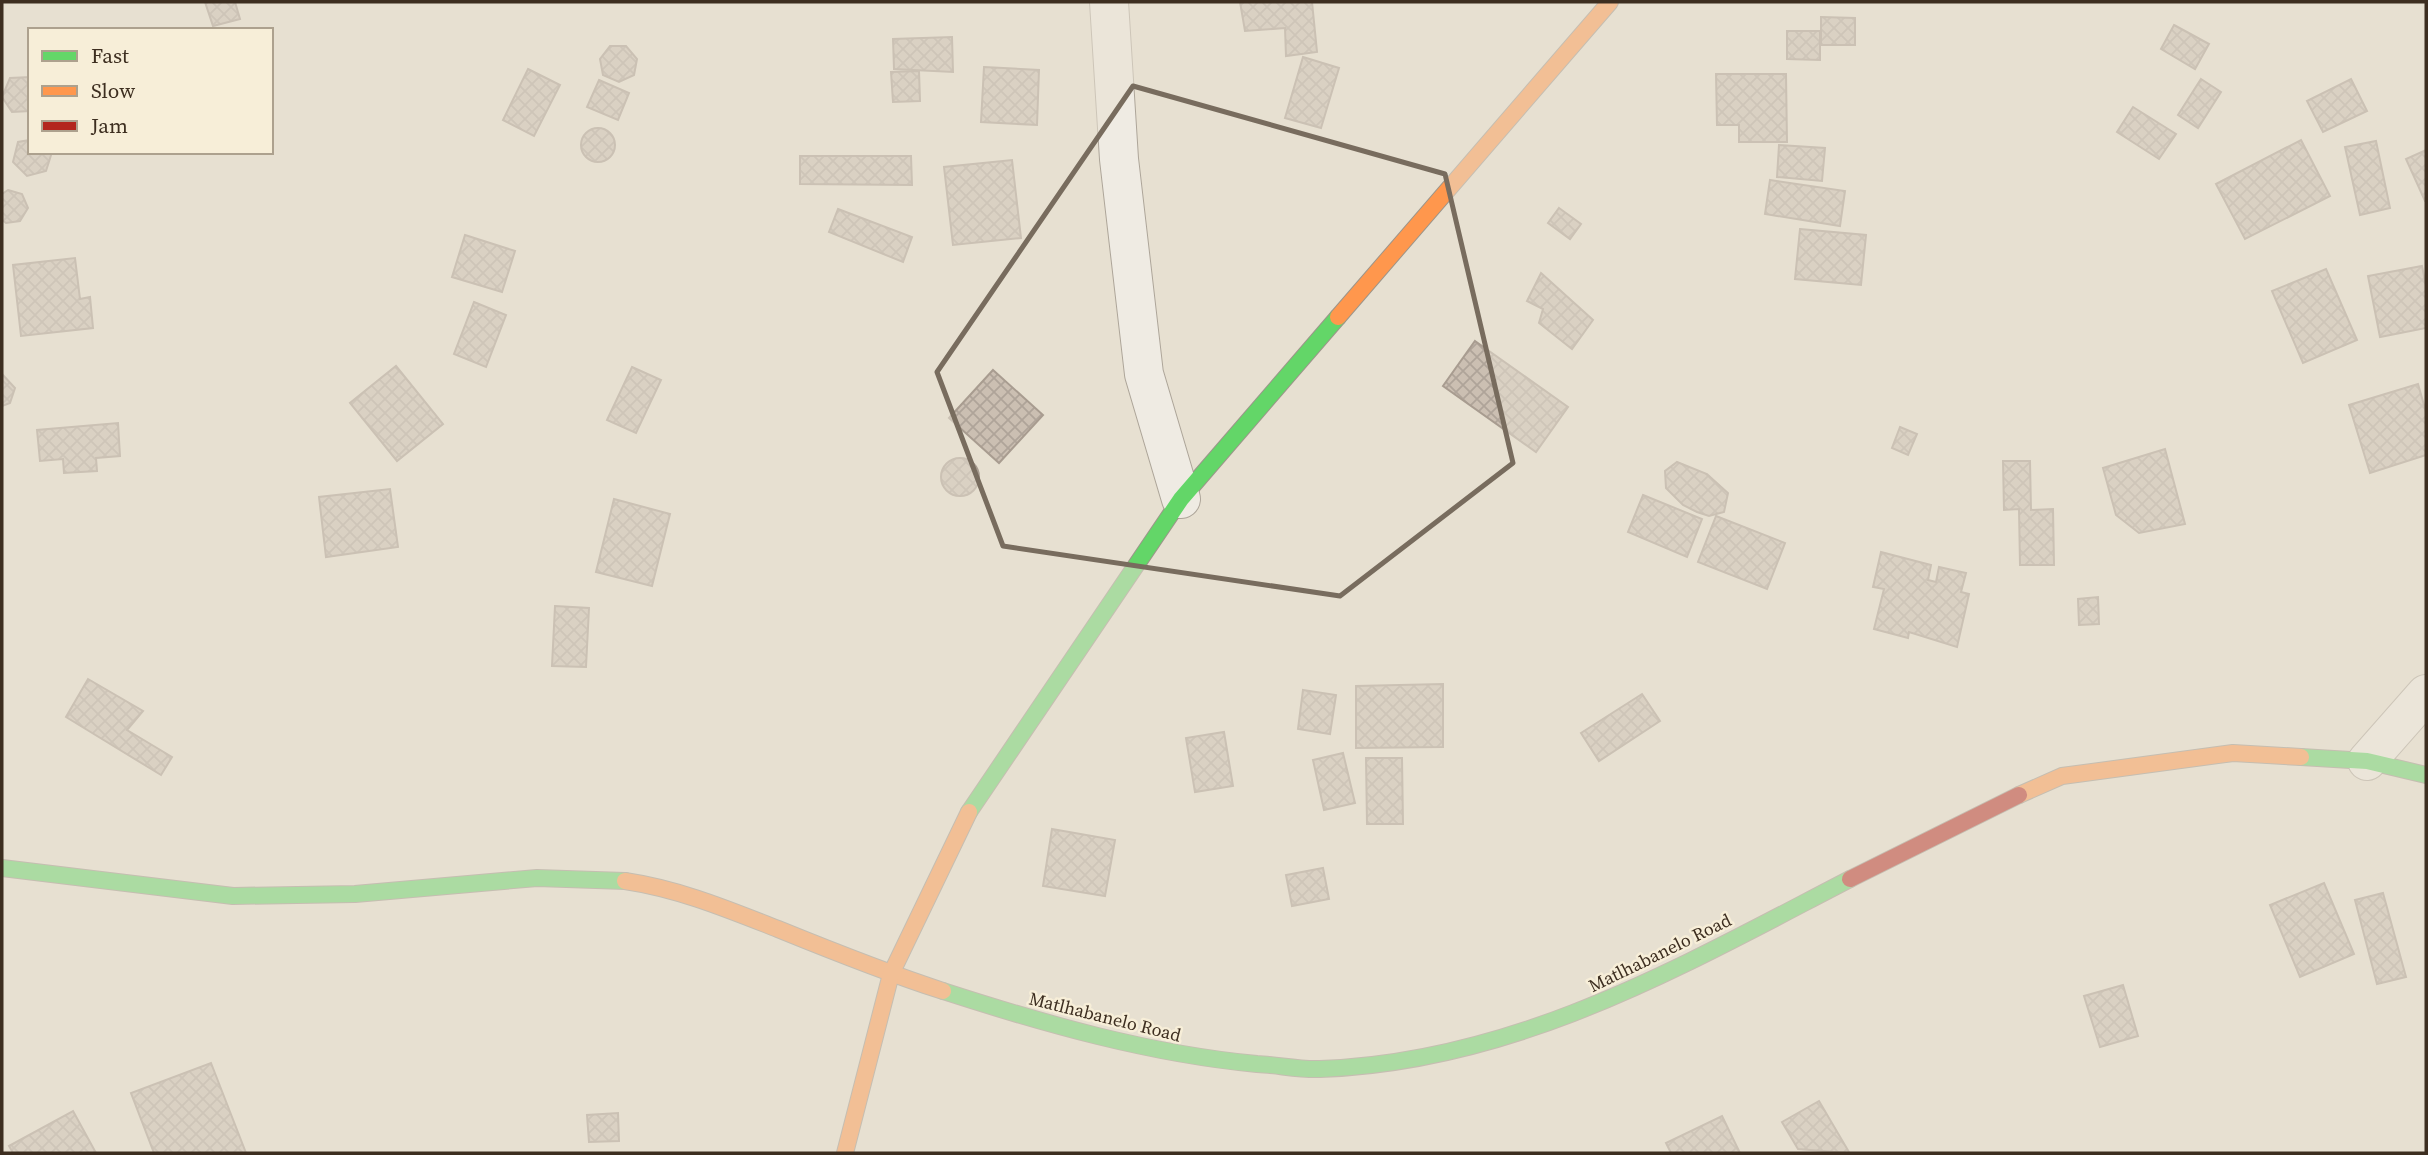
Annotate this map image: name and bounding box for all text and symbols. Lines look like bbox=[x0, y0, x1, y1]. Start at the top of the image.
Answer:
legend bbox=[28, 28, 273, 154]
text: Fast bbox=[91, 41, 129, 70]
text: Slow bbox=[91, 76, 135, 105]
text: Jam bbox=[90, 111, 128, 140]
street label: Matlhabanelo Road bbox=[1584, 907, 1735, 998]
street label: Matlhabanelo Road bbox=[1026, 986, 1184, 1047]

